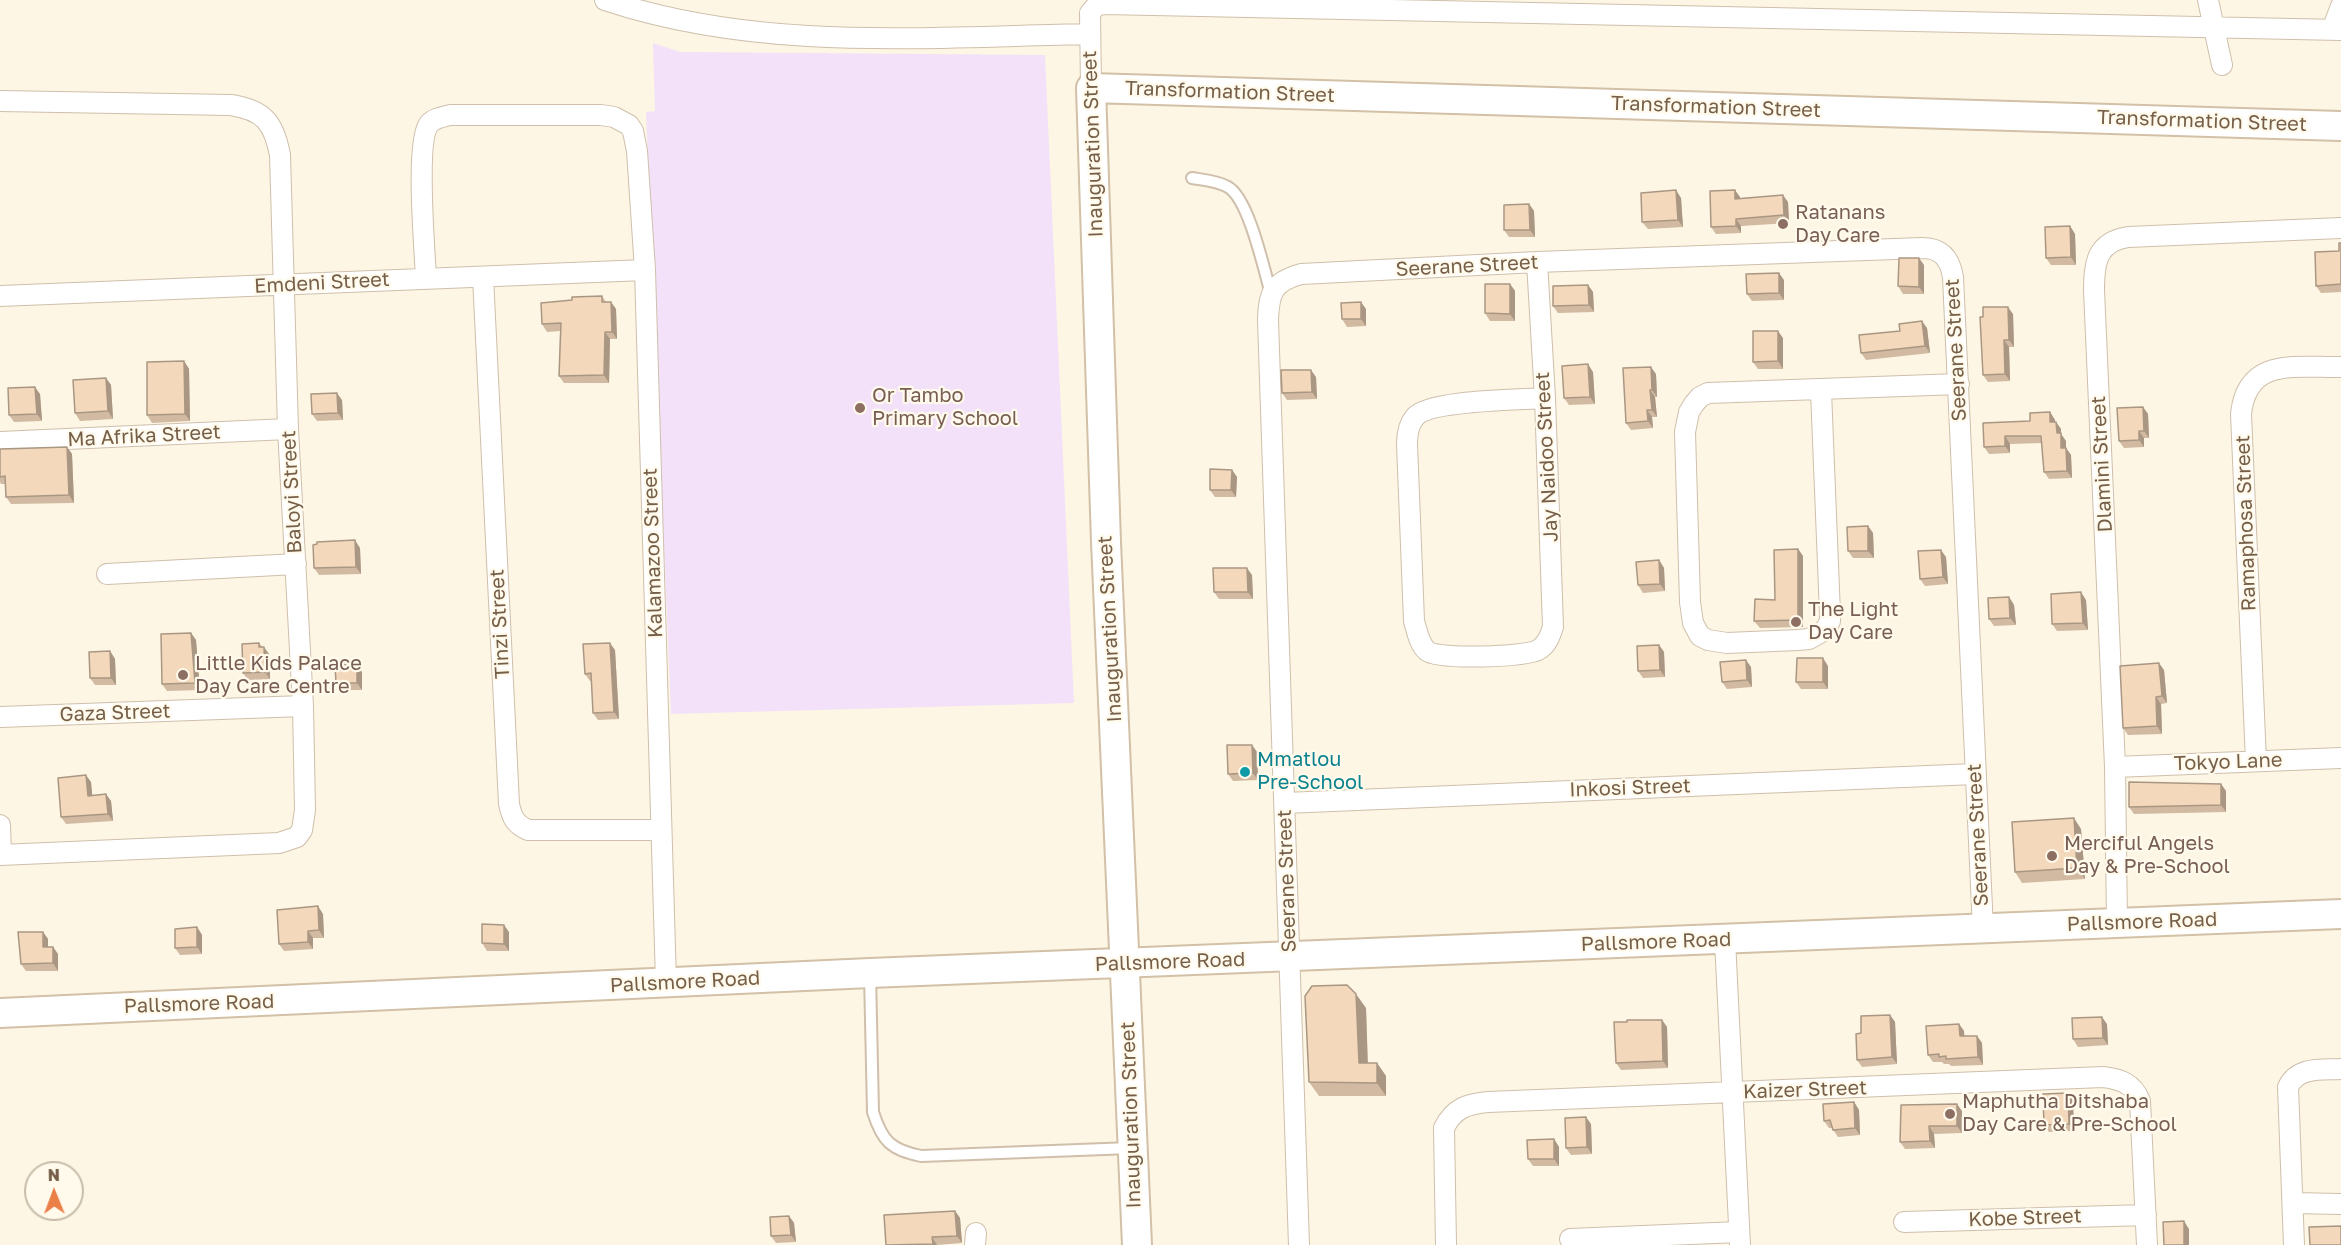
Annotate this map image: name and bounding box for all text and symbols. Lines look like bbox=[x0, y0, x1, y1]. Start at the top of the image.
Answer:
street label: Inauguration Street bbox=[1078, 50, 1108, 238]
street label: Transformation Street bbox=[1125, 76, 1335, 108]
street label: Transformation Street bbox=[1611, 91, 1821, 123]
street label: Transformation Street bbox=[2097, 105, 2307, 137]
place label: Ratanans Day Care bbox=[1795, 201, 1885, 248]
marker: Ratanans Day Care bbox=[1776, 217, 1790, 231]
street label: Seerane Street bbox=[1395, 250, 1539, 282]
street label: Emdeni Street bbox=[254, 267, 390, 299]
street label: Seerane Street bbox=[1940, 278, 1972, 422]
street label: Jay Naidoo Street bbox=[1531, 371, 1563, 543]
place label: Or Tambo Primary School bbox=[872, 384, 1018, 431]
street label: Dlamini Street bbox=[2086, 395, 2118, 533]
marker: Or Tambo Primary School bbox=[853, 401, 867, 415]
street label: Ma Afrika Street bbox=[67, 420, 221, 452]
street label: Baloyi Street bbox=[277, 430, 307, 554]
street label: Ramaphosa Street bbox=[2231, 434, 2261, 612]
street label: Kalamazoo Street bbox=[638, 468, 668, 638]
street label: Inauguration Street bbox=[1093, 535, 1127, 723]
street label: Tinzi Street bbox=[485, 569, 515, 679]
place label: The Light Day Care bbox=[1808, 598, 1898, 645]
marker: The Light Day Care bbox=[1789, 615, 1803, 629]
place label: Little Kids Palace Day Care Centre bbox=[195, 652, 362, 699]
marker: Little Kids Palace Day Care Centre bbox=[176, 668, 190, 682]
street label: Gaza Street bbox=[59, 699, 171, 727]
place label: Mmatlou Pre-School bbox=[1257, 748, 1363, 795]
street label: Tokyo Lane bbox=[2173, 748, 2283, 776]
street label: Seerane Street bbox=[1962, 763, 1994, 907]
marker: Mmatlou Pre-School bbox=[1238, 765, 1252, 779]
street label: Inkosi Street bbox=[1569, 774, 1691, 802]
street label: Seerane Street bbox=[1273, 809, 1301, 953]
place label: Merciful Angels Day & Pre-School bbox=[2064, 832, 2230, 879]
marker: Merciful Angels Day & Pre-School bbox=[2045, 849, 2059, 863]
street label: Pallsmore Road bbox=[2066, 907, 2218, 937]
street label: Pallsmore Road bbox=[1580, 927, 1732, 957]
street label: Pallsmore Road bbox=[1094, 947, 1246, 977]
street label: Pallsmore Road bbox=[609, 966, 761, 998]
street label: Pallsmore Road bbox=[123, 989, 275, 1019]
street label: Inauguration Street bbox=[1116, 1021, 1146, 1209]
street label: Kaizer Street bbox=[1743, 1076, 1867, 1104]
place label: Maphutha Ditshaba Day Care & Pre-School bbox=[1962, 1090, 2177, 1137]
marker: Maphutha Ditshaba Day Care & Pre-School bbox=[1943, 1107, 1957, 1121]
north arrow bbox=[24, 1161, 84, 1221]
text: N bbox=[47, 1165, 60, 1185]
street label: Kobe Street bbox=[1968, 1204, 2082, 1232]

